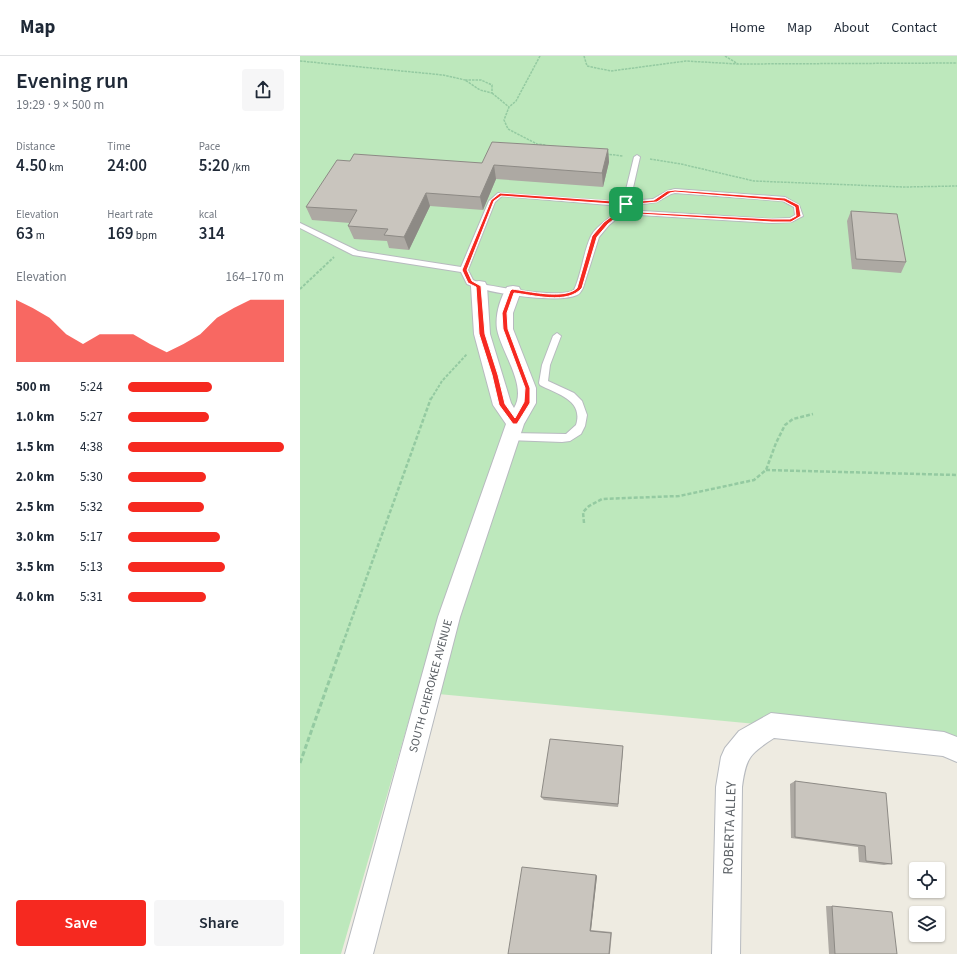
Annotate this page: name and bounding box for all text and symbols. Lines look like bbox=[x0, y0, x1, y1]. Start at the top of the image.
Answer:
text: Map bbox=[20, 14, 55, 41]
text: Home bbox=[730, 18, 765, 38]
text: Map bbox=[787, 18, 812, 38]
text: About bbox=[834, 18, 869, 38]
text: Contact bbox=[891, 18, 937, 38]
text: Evening run bbox=[16, 65, 129, 97]
button: share bbox=[242, 69, 284, 111]
text: 19:29 · 9 × 500 m bbox=[16, 96, 104, 114]
text: Distance bbox=[16, 139, 55, 154]
text: Time bbox=[107, 139, 131, 154]
text: Pace bbox=[199, 139, 220, 154]
text: 4.50 bbox=[16, 154, 47, 178]
text: 24:00 bbox=[107, 154, 147, 178]
text: 5:20 bbox=[199, 154, 230, 178]
text: km bbox=[47, 160, 64, 175]
text: /km bbox=[230, 160, 250, 175]
pin bbox=[609, 187, 643, 221]
icon: arrive bbox=[615, 193, 637, 215]
text: Elevation bbox=[16, 207, 59, 222]
text: Heart rate bbox=[107, 207, 153, 222]
text: kcal bbox=[199, 207, 217, 222]
text: 63 bbox=[16, 222, 33, 246]
text: 169 bbox=[107, 222, 134, 246]
text: 314 bbox=[199, 222, 225, 246]
text: m bbox=[33, 228, 45, 243]
text: bpm bbox=[134, 228, 157, 243]
text: Elevation bbox=[16, 268, 67, 286]
text: 164–170 m bbox=[226, 268, 284, 286]
text: 500 m bbox=[16, 378, 50, 396]
text: 5:24 bbox=[80, 378, 103, 396]
text: 1.0 km bbox=[16, 408, 55, 426]
text: 5:27 bbox=[80, 408, 103, 426]
text: 1.5 km bbox=[16, 438, 55, 456]
text: 4:38 bbox=[80, 438, 103, 456]
text: 2.0 km bbox=[16, 468, 55, 486]
text: 5:30 bbox=[80, 468, 103, 486]
text: 2.5 km bbox=[16, 498, 55, 516]
text: 5:32 bbox=[80, 498, 103, 516]
text: 3.0 km bbox=[16, 528, 55, 546]
text: 5:17 bbox=[80, 528, 103, 546]
text: 3.5 km bbox=[16, 558, 55, 576]
text: 5:13 bbox=[80, 558, 103, 576]
text: 4.0 km bbox=[16, 588, 55, 606]
text: 5:31 bbox=[80, 588, 103, 606]
street label: SOUTH CHEROKEE AVENUE bbox=[405, 618, 457, 754]
street label: ROBERTA ALLEY bbox=[718, 781, 742, 875]
map controls bbox=[909, 862, 945, 942]
button: locate bbox=[909, 862, 945, 898]
button: Save bbox=[16, 900, 146, 946]
button: Share bbox=[154, 900, 284, 946]
button: layers bbox=[909, 906, 945, 942]

